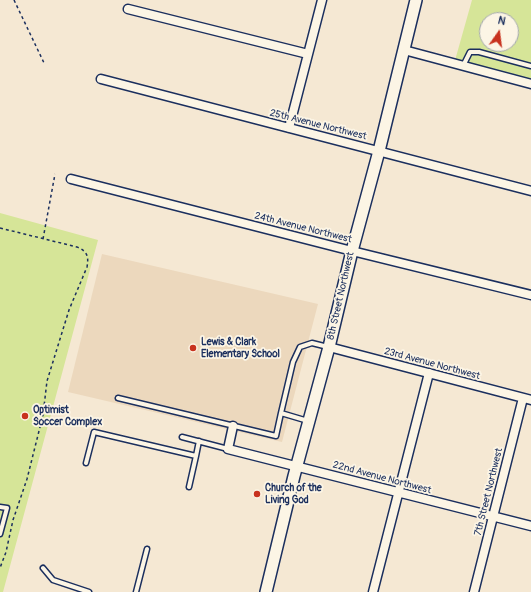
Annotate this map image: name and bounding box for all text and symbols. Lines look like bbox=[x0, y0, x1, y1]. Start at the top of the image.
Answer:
north arrow bbox=[479, 12, 519, 52]
text: N bbox=[497, 14, 507, 28]
street label: 25th Avenue Northwest bbox=[268, 107, 368, 143]
street label: 24th Avenue Northwest bbox=[253, 210, 353, 246]
street label: 8th Street Northwest bbox=[325, 251, 357, 341]
place label: Lewis & Clark Elementary School bbox=[201, 336, 280, 360]
marker: Lewis & Clark Elementary School bbox=[188, 343, 198, 353]
street label: 23rd Avenue Northwest bbox=[383, 345, 481, 383]
place label: Optimist Soccer Complex bbox=[33, 404, 102, 428]
marker: Optimist Soccer Complex bbox=[20, 411, 30, 421]
street label: 7th Street Northwest bbox=[472, 447, 506, 537]
street label: 22nd Avenue Northwest bbox=[331, 459, 433, 497]
place label: Church of the Living God bbox=[265, 482, 322, 506]
marker: Church of the Living God bbox=[252, 489, 262, 499]

